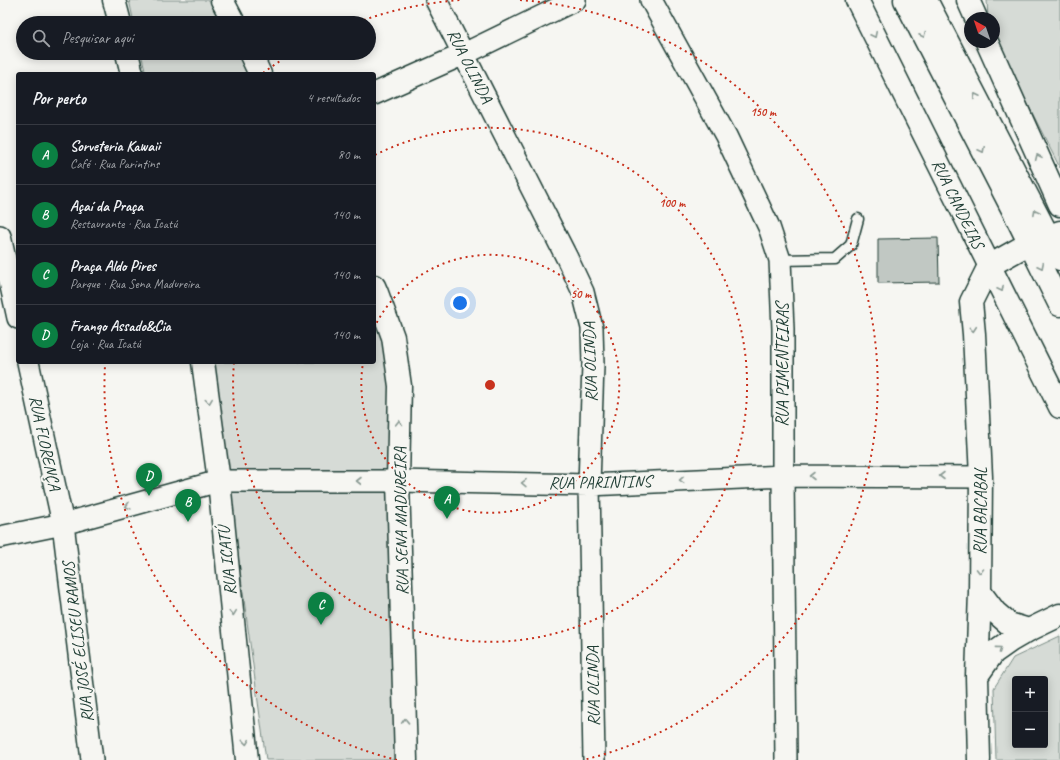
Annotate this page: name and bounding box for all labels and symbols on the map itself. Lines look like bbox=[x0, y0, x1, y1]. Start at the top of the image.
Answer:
north arrow bbox=[964, 12, 1000, 48]
street label: RUA OLINDA bbox=[442, 26, 498, 107]
one-way arrow bbox=[918, 30, 926, 38]
one-way arrow bbox=[869, 31, 877, 38]
one-way arrow bbox=[973, 93, 981, 100]
text: 150 m bbox=[750, 104, 777, 120]
one-way arrow bbox=[977, 146, 985, 154]
one-way arrow bbox=[1035, 153, 1043, 161]
street label: RUA CANDEIAS bbox=[927, 156, 990, 255]
text: 100 m bbox=[659, 195, 686, 211]
one-way arrow bbox=[1033, 208, 1040, 216]
one-way arrow bbox=[1036, 262, 1044, 270]
one-way arrow bbox=[996, 285, 1003, 292]
text: 50 m bbox=[571, 286, 592, 302]
your location bbox=[450, 293, 470, 313]
street label: RUA PIMENTEIRAS bbox=[772, 299, 793, 427]
street label: RUA OLINDA bbox=[578, 321, 602, 402]
one-way arrow bbox=[969, 326, 978, 332]
centre of rings bbox=[483, 378, 497, 392]
street label: RUA FLORENÇA bbox=[24, 394, 66, 494]
one-way arrow bbox=[204, 397, 213, 404]
one-way arrow bbox=[395, 420, 403, 426]
street label: RUA SENA MADUREIRA bbox=[389, 446, 413, 595]
pin: D bbox=[136, 463, 162, 496]
street label: RUA BACABAL bbox=[970, 466, 991, 555]
street label: RUA PARINTINS bbox=[548, 471, 655, 493]
one-way arrow bbox=[809, 472, 815, 480]
one-way arrow bbox=[939, 472, 945, 480]
one-way arrow bbox=[679, 476, 685, 485]
one-way arrow bbox=[356, 477, 362, 485]
one-way arrow bbox=[521, 479, 527, 488]
pin: A bbox=[434, 486, 460, 519]
pin: B bbox=[175, 489, 201, 522]
one-way arrow bbox=[125, 502, 131, 510]
street label: RUA ICATÚ bbox=[212, 522, 241, 596]
street label: RUA JOSÉ ELISEU RAMOS bbox=[56, 558, 98, 724]
one-way arrow bbox=[976, 568, 984, 574]
pin: C bbox=[308, 592, 334, 625]
one-way arrow bbox=[228, 610, 237, 616]
street label: RUA OLINDA bbox=[582, 645, 604, 726]
one-way arrow bbox=[994, 647, 1001, 654]
one-way arrow bbox=[401, 718, 409, 724]
one-way arrow bbox=[241, 739, 250, 746]

